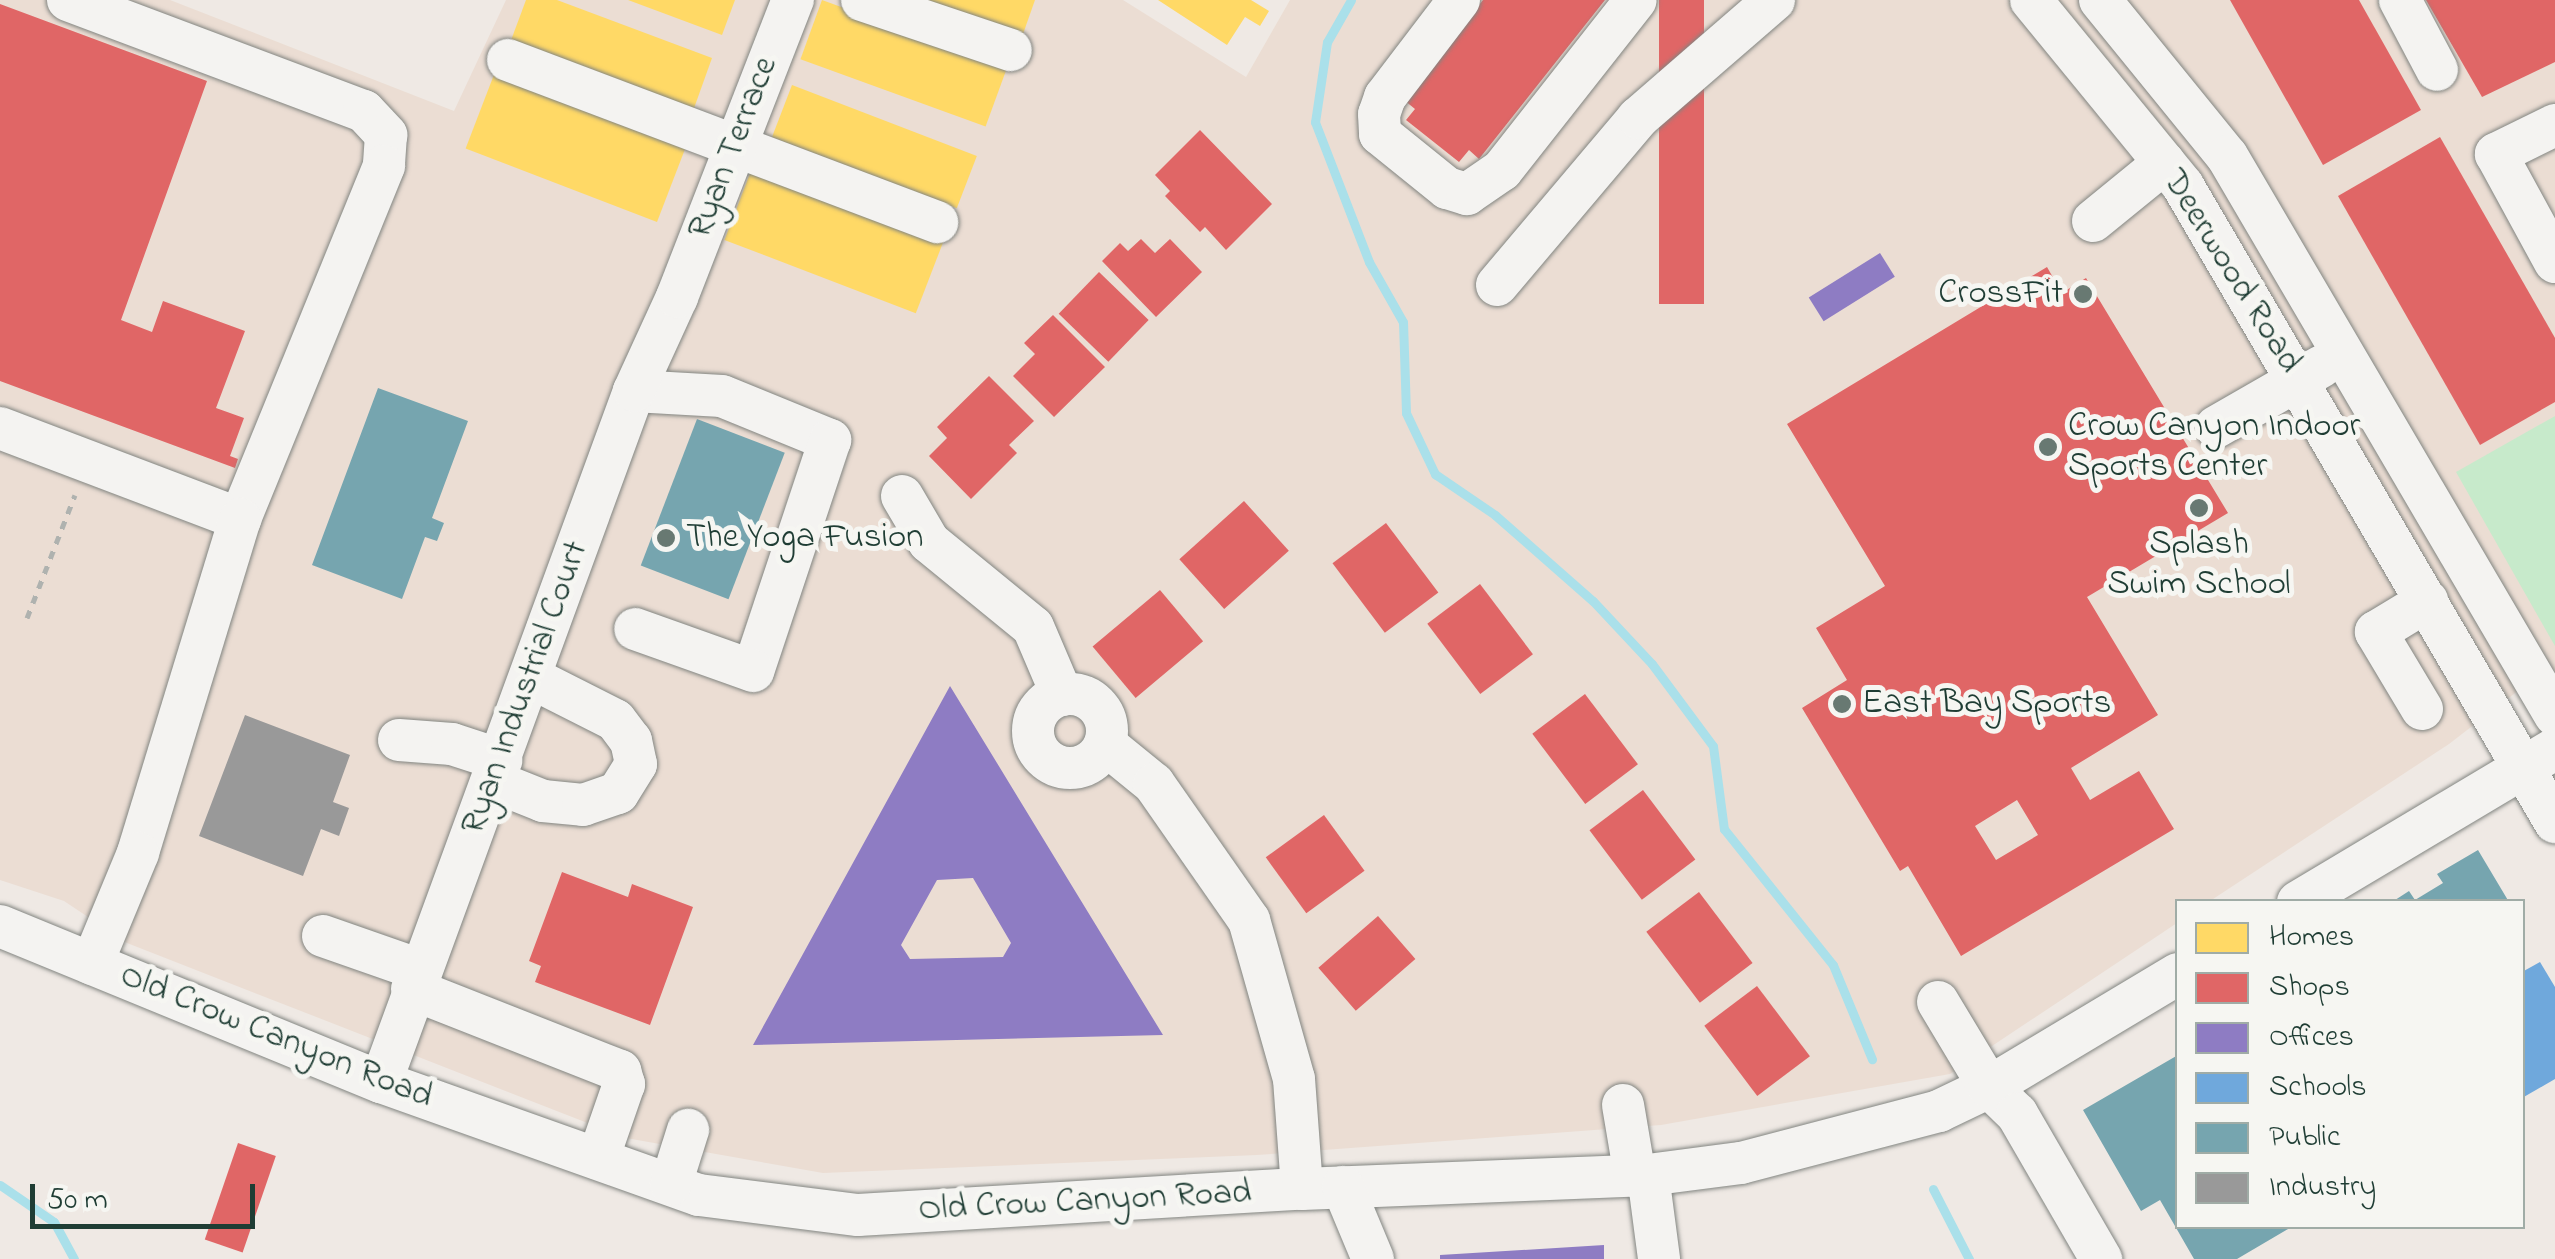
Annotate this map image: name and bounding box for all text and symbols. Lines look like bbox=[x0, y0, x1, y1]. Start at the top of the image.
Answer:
street label: Ryan Terrace bbox=[680, 51, 788, 245]
street label: Deerwood Road bbox=[2152, 163, 2310, 381]
place label: CrossFit bbox=[1938, 273, 2063, 315]
marker: CrossFit bbox=[2072, 283, 2094, 305]
place label: Crow Canyon Indoor Sports Center bbox=[2068, 406, 2360, 488]
marker: Crow Canyon Indoor Sports Center bbox=[2037, 436, 2059, 458]
marker: Splash Swim School bbox=[2188, 497, 2210, 519]
place label: The Yoga Fusion bbox=[686, 517, 923, 559]
place label: Splash Swim School bbox=[2107, 524, 2291, 606]
marker: The Yoga Fusion bbox=[655, 527, 677, 549]
street label: Ryan Industrial Court bbox=[453, 536, 599, 840]
place label: East Bay Sports bbox=[1862, 683, 2111, 725]
marker: East Bay Sports bbox=[1831, 693, 1853, 715]
legend bbox=[2175, 899, 2525, 1229]
text: Homes bbox=[2269, 916, 2354, 960]
street label: Old Crow Canyon Road bbox=[114, 955, 438, 1119]
text: Shops bbox=[2269, 966, 2350, 1010]
text: Offices bbox=[2269, 1016, 2354, 1060]
text: Schools bbox=[2269, 1066, 2366, 1110]
text: Public bbox=[2269, 1116, 2340, 1160]
scale bar bbox=[35, 1164, 260, 1226]
text: Industry bbox=[2269, 1166, 2376, 1210]
street label: Old Crow Canyon Road bbox=[917, 1172, 1253, 1232]
text: 50 m bbox=[47, 1179, 108, 1223]

